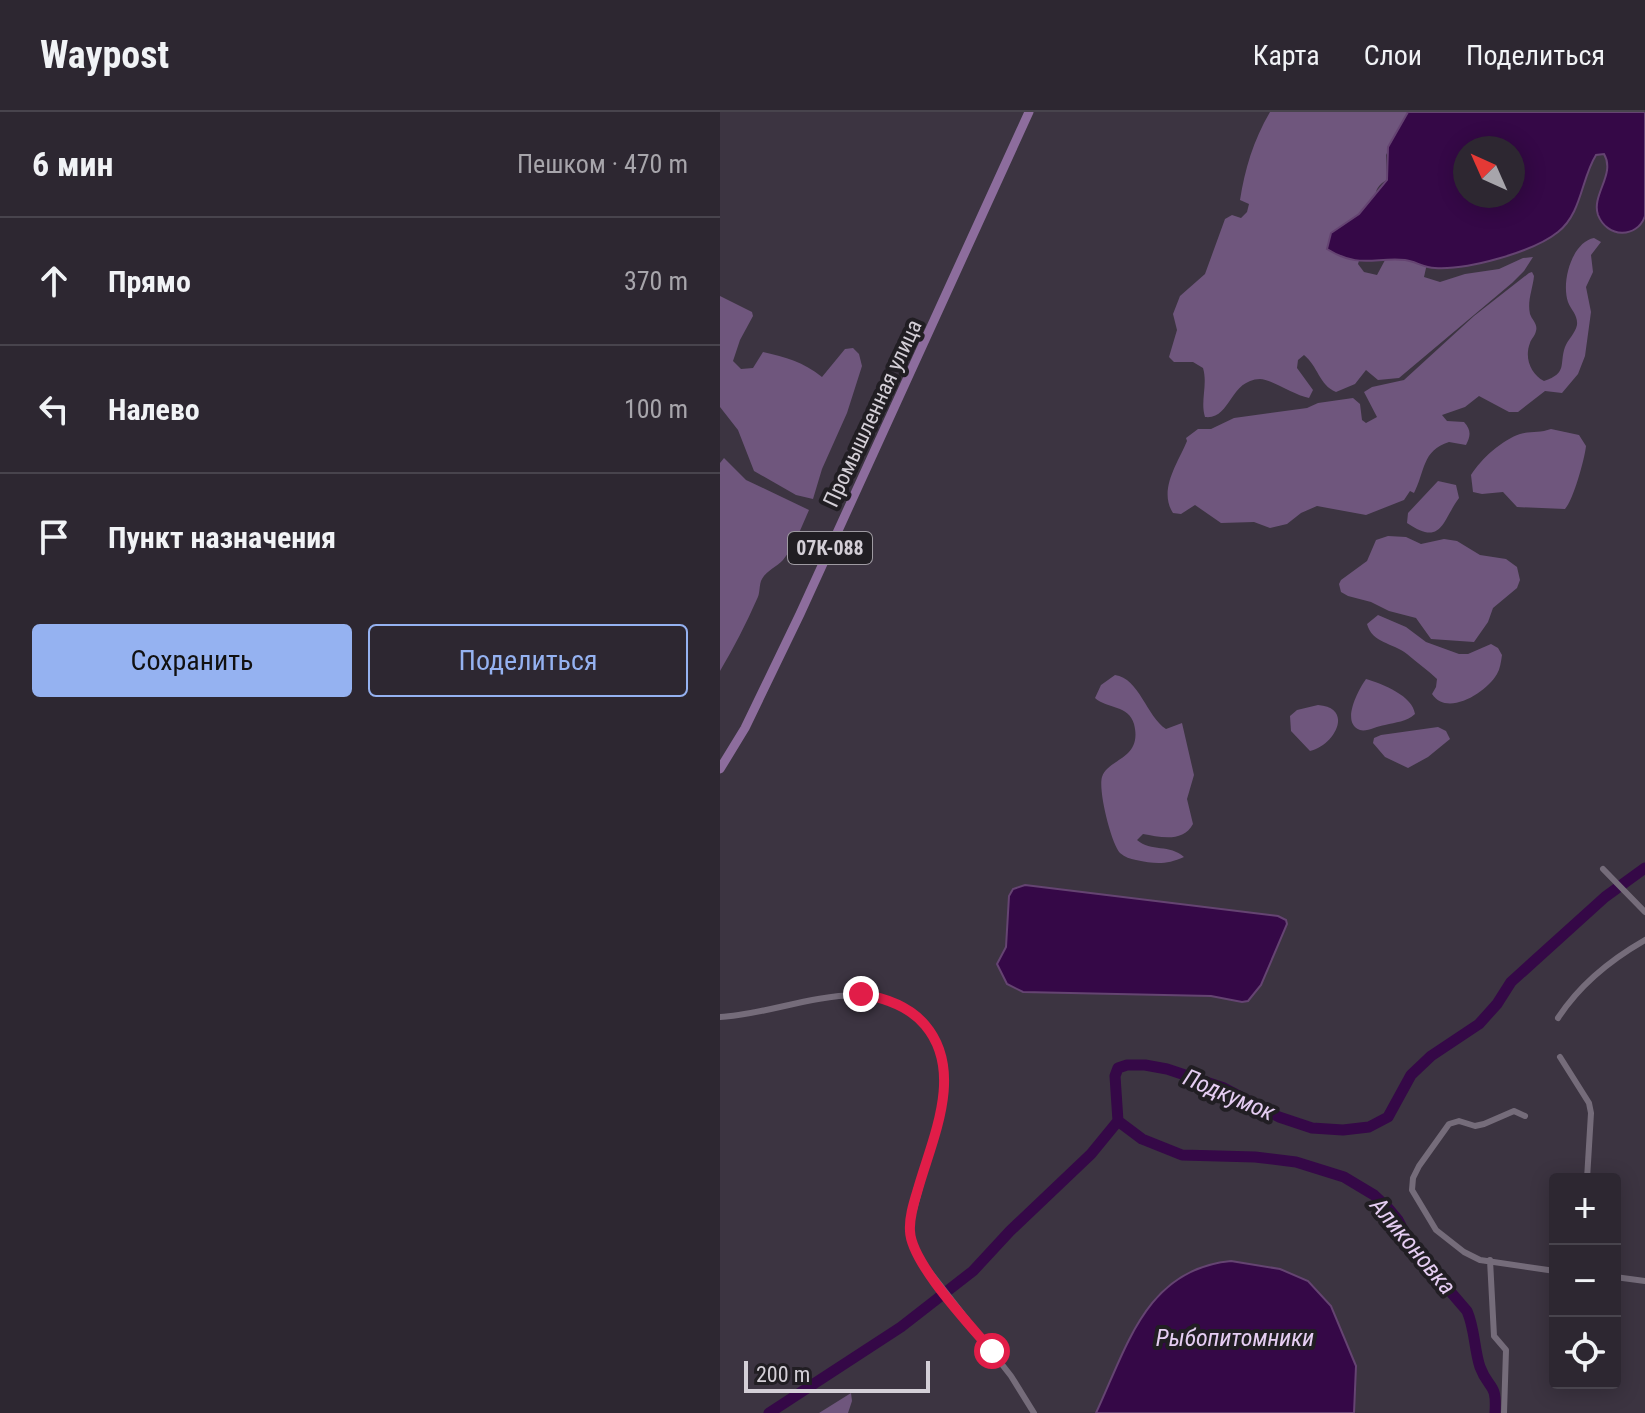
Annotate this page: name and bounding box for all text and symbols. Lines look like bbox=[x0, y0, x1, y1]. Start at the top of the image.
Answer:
text: Waypost bbox=[40, 33, 169, 77]
text: Карта bbox=[1253, 39, 1320, 72]
text: Слои bbox=[1364, 39, 1422, 72]
text: Поделиться bbox=[1466, 39, 1605, 72]
north arrow bbox=[1453, 136, 1525, 208]
text: 6 мин bbox=[32, 144, 114, 184]
text: Пешком · 470 m bbox=[517, 149, 688, 179]
icon: ahead bbox=[32, 259, 76, 303]
text: Прямо bbox=[108, 264, 191, 299]
text: 370 m bbox=[624, 266, 688, 296]
street label: Промышленная улица bbox=[818, 316, 927, 511]
icon: left bbox=[32, 387, 76, 431]
text: Налево bbox=[108, 392, 200, 427]
text: 100 m bbox=[624, 394, 688, 424]
icon: arrive bbox=[32, 515, 76, 559]
text: Пункт назначения bbox=[108, 520, 336, 555]
road number: 07К-088 bbox=[788, 532, 872, 564]
button: Сохранить bbox=[32, 624, 352, 697]
button: Поделиться bbox=[368, 624, 688, 697]
route end bbox=[843, 976, 879, 1012]
water label: Подкумок bbox=[1179, 1063, 1280, 1127]
map controls bbox=[1549, 1173, 1621, 1389]
button: + bbox=[1549, 1173, 1621, 1245]
water label: Аликоновка bbox=[1364, 1191, 1462, 1300]
button: − bbox=[1549, 1245, 1621, 1317]
button: locate bbox=[1549, 1317, 1621, 1389]
water label: Рыбопитомники bbox=[1156, 1324, 1314, 1352]
route start bbox=[974, 1333, 1010, 1369]
scale bar bbox=[744, 1357, 930, 1393]
text: 200 m bbox=[756, 1362, 810, 1387]

